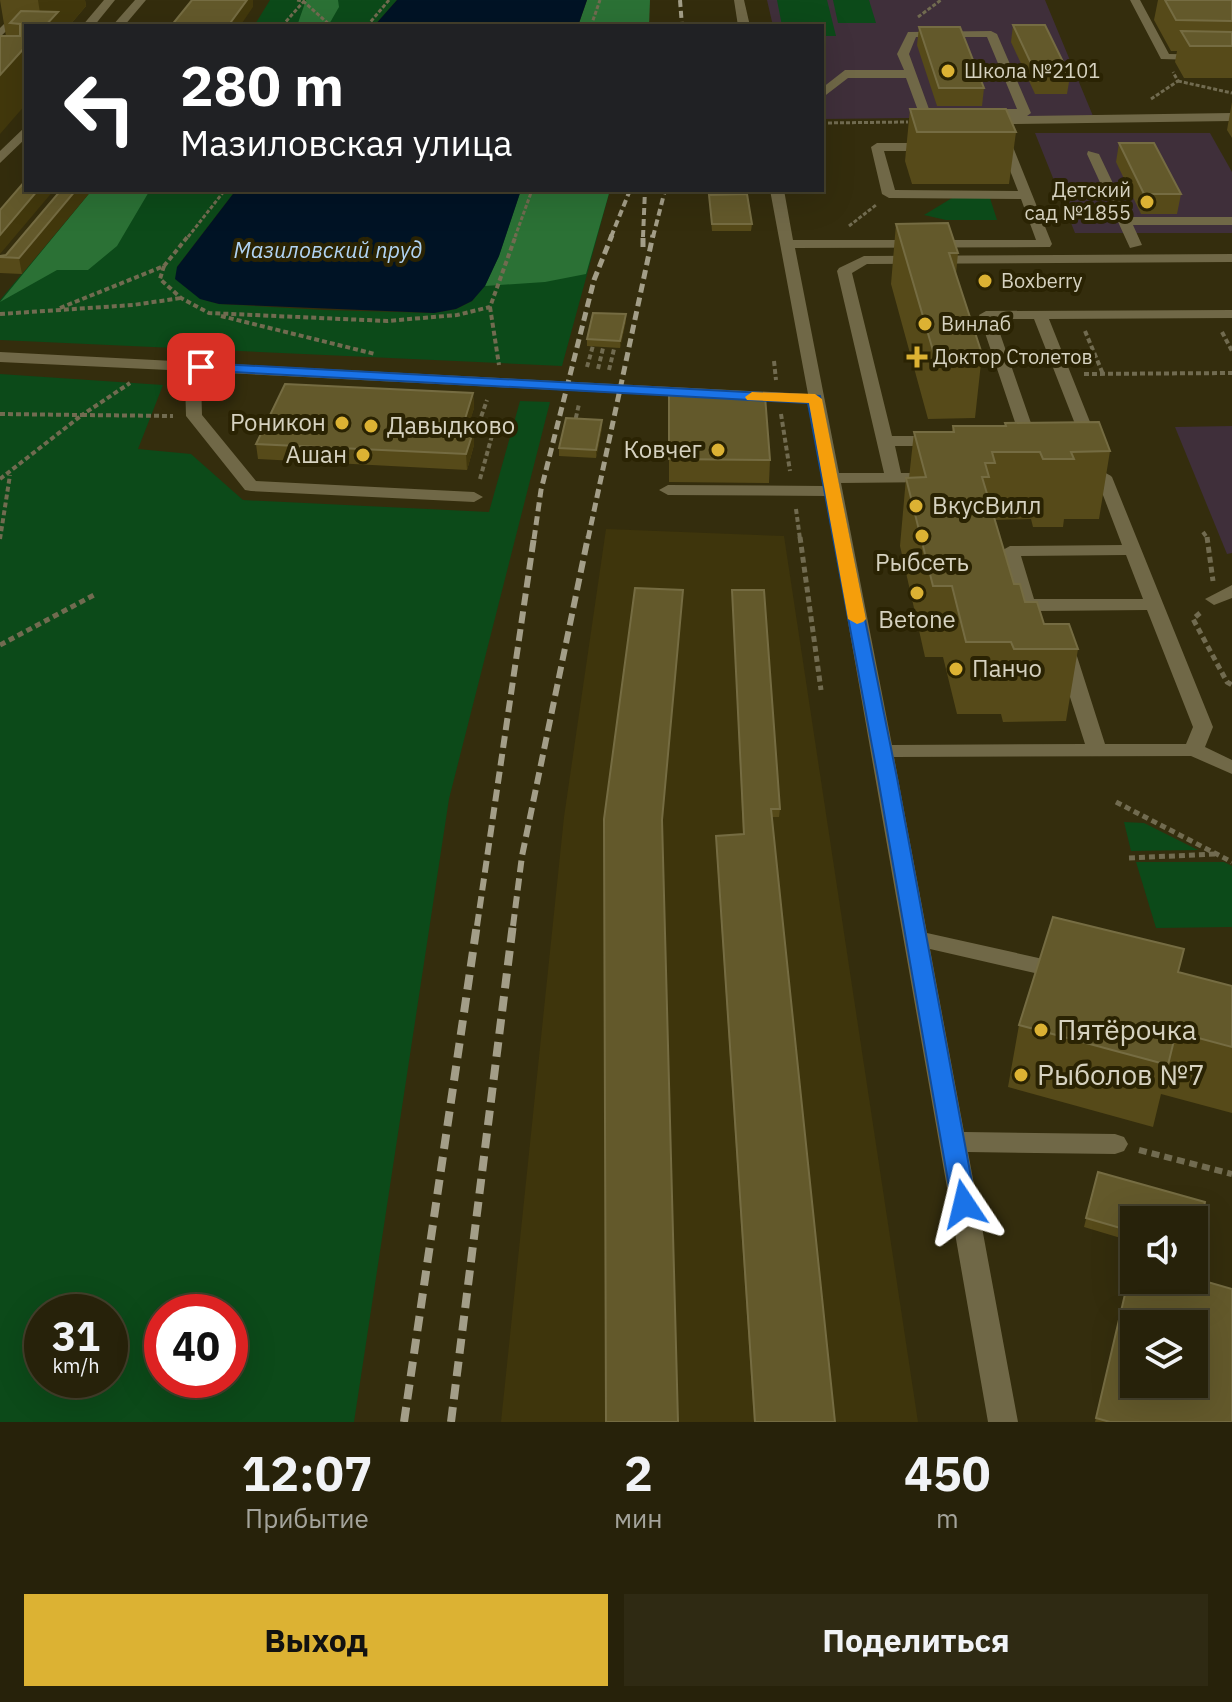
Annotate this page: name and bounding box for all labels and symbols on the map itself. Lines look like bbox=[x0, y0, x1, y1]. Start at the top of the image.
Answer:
place label: Школа №2101 bbox=[964, 57, 1100, 84]
marker: Школа №2101 bbox=[939, 62, 957, 80]
place label: Детский сад №1855 bbox=[1025, 176, 1131, 226]
marker: Детский сад №1855 bbox=[1138, 193, 1156, 211]
water label: Мазиловский пруд bbox=[234, 235, 422, 264]
place label: Boxberry bbox=[1001, 267, 1083, 294]
marker: Boxberry bbox=[976, 272, 994, 290]
place label: Винлаб bbox=[941, 310, 1011, 337]
marker: Винлаб bbox=[916, 315, 934, 333]
pin bbox=[167, 333, 235, 401]
place label: Доктор Столетов bbox=[933, 343, 1093, 370]
marker: Доктор Столетов bbox=[908, 348, 926, 366]
place label: Роникон bbox=[230, 406, 326, 438]
place label: Давыдково bbox=[387, 409, 515, 441]
marker: Роникон bbox=[333, 414, 351, 432]
marker: Давыдково bbox=[362, 417, 380, 435]
place label: Ковчег bbox=[623, 433, 702, 465]
place label: Ашан bbox=[286, 438, 347, 470]
marker: Ковчег bbox=[709, 441, 727, 459]
marker: Ашан bbox=[354, 446, 372, 464]
place label: ВкусВилл bbox=[932, 489, 1041, 521]
marker: ВкусВилл bbox=[907, 497, 925, 515]
marker: Рыбсеть bbox=[913, 527, 931, 545]
place label: Рыбсеть bbox=[875, 546, 969, 578]
marker: Betone bbox=[908, 584, 926, 602]
place label: Betone bbox=[878, 603, 956, 635]
place label: Панчо bbox=[972, 652, 1042, 684]
marker: Панчо bbox=[947, 660, 965, 678]
place label: Пятёрочка bbox=[1057, 1011, 1197, 1048]
marker: Пятёрочка bbox=[1032, 1021, 1050, 1039]
place label: Рыболов №7 bbox=[1037, 1056, 1205, 1093]
marker: Рыболов №7 bbox=[1012, 1066, 1030, 1084]
position arrow bbox=[922, 1162, 1006, 1246]
speed limit sign: 40 bbox=[144, 1294, 248, 1398]

